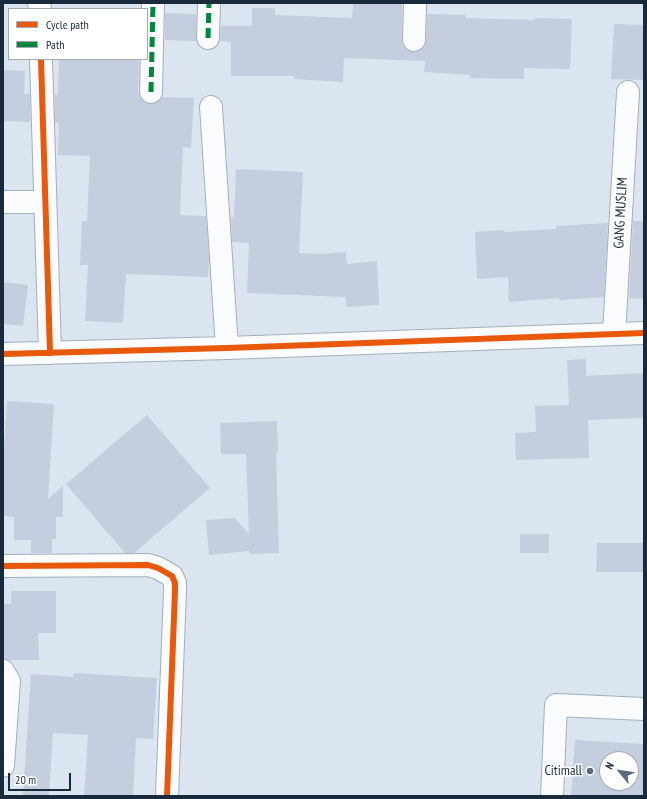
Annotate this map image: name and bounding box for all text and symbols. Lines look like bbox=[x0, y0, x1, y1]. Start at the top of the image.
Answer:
legend bbox=[8, 8, 148, 60]
text: Cycle path bbox=[46, 17, 89, 32]
text: Path bbox=[46, 37, 64, 52]
street label: GANG MUSLIM bbox=[611, 177, 631, 249]
north arrow bbox=[599, 751, 639, 791]
text: N bbox=[602, 760, 617, 772]
place label: Citimall bbox=[544, 763, 582, 779]
scale bar bbox=[10, 765, 73, 791]
marker: Citimall bbox=[585, 766, 595, 776]
text: 20 m bbox=[15, 772, 36, 787]

